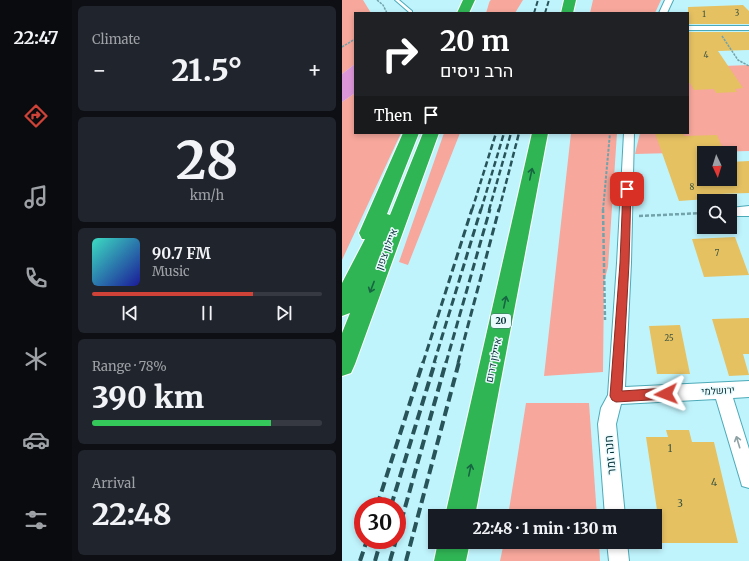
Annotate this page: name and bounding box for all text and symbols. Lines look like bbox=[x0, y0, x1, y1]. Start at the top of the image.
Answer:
house number: 3 bbox=[735, 8, 740, 18]
house number: 1 bbox=[702, 9, 706, 19]
text: 20 m bbox=[440, 23, 509, 59]
text: 22:47 bbox=[13, 26, 59, 49]
icon: right bbox=[374, 28, 426, 80]
text: Climate bbox=[92, 31, 140, 48]
house number: 4 bbox=[704, 50, 709, 60]
text: 21.5° bbox=[172, 51, 242, 89]
text: − bbox=[92, 56, 107, 84]
text: + bbox=[307, 56, 322, 84]
text: הרב ניסים bbox=[440, 59, 513, 82]
icon: directions bbox=[22, 102, 50, 130]
icon: arrive bbox=[420, 104, 442, 126]
text: Then bbox=[374, 106, 412, 125]
text: 28 bbox=[176, 128, 238, 193]
north arrow bbox=[697, 146, 737, 186]
map controls bbox=[697, 146, 737, 234]
one-way arrow bbox=[528, 168, 536, 181]
pin bbox=[610, 172, 644, 206]
icon: arrive bbox=[616, 178, 638, 200]
house number: 8 bbox=[690, 182, 695, 192]
icon: music bbox=[22, 183, 50, 211]
text: km/h bbox=[190, 187, 224, 204]
button: search bbox=[697, 194, 737, 234]
street label: איילון צפון bbox=[373, 227, 400, 272]
text: 90.7 FM bbox=[152, 244, 211, 263]
house number: 7 bbox=[715, 248, 720, 258]
text: Music bbox=[152, 263, 190, 280]
icon: phone bbox=[22, 264, 50, 292]
one-way arrow bbox=[367, 281, 375, 293]
one-way arrow bbox=[501, 296, 509, 309]
icon: previous bbox=[119, 302, 141, 324]
icon: pause bbox=[196, 302, 218, 324]
icon: next bbox=[273, 302, 295, 324]
road number: 20 bbox=[491, 314, 511, 328]
house number: 25 bbox=[664, 333, 674, 343]
street label: איילון דרום bbox=[482, 337, 505, 384]
icon: climate bbox=[22, 345, 50, 373]
text: Range · 78% bbox=[92, 358, 167, 375]
position arrow bbox=[645, 373, 687, 415]
text: 390 km bbox=[92, 378, 204, 416]
street label: ירושלמי bbox=[701, 383, 735, 398]
icon: car bbox=[22, 426, 50, 454]
street label: חנה זמר bbox=[600, 435, 619, 475]
one-way arrow bbox=[733, 436, 741, 448]
house number: 1 bbox=[668, 442, 673, 455]
one-way arrow bbox=[466, 464, 474, 477]
text: Arrival bbox=[92, 475, 135, 492]
house number: 4 bbox=[711, 476, 717, 489]
text: 22:48 bbox=[92, 495, 172, 533]
speed limit sign: 30 bbox=[354, 497, 406, 549]
house number: 3 bbox=[677, 497, 683, 510]
icon: filters bbox=[22, 506, 50, 534]
text: 22:48 · 1 min · 130 m bbox=[473, 519, 617, 538]

